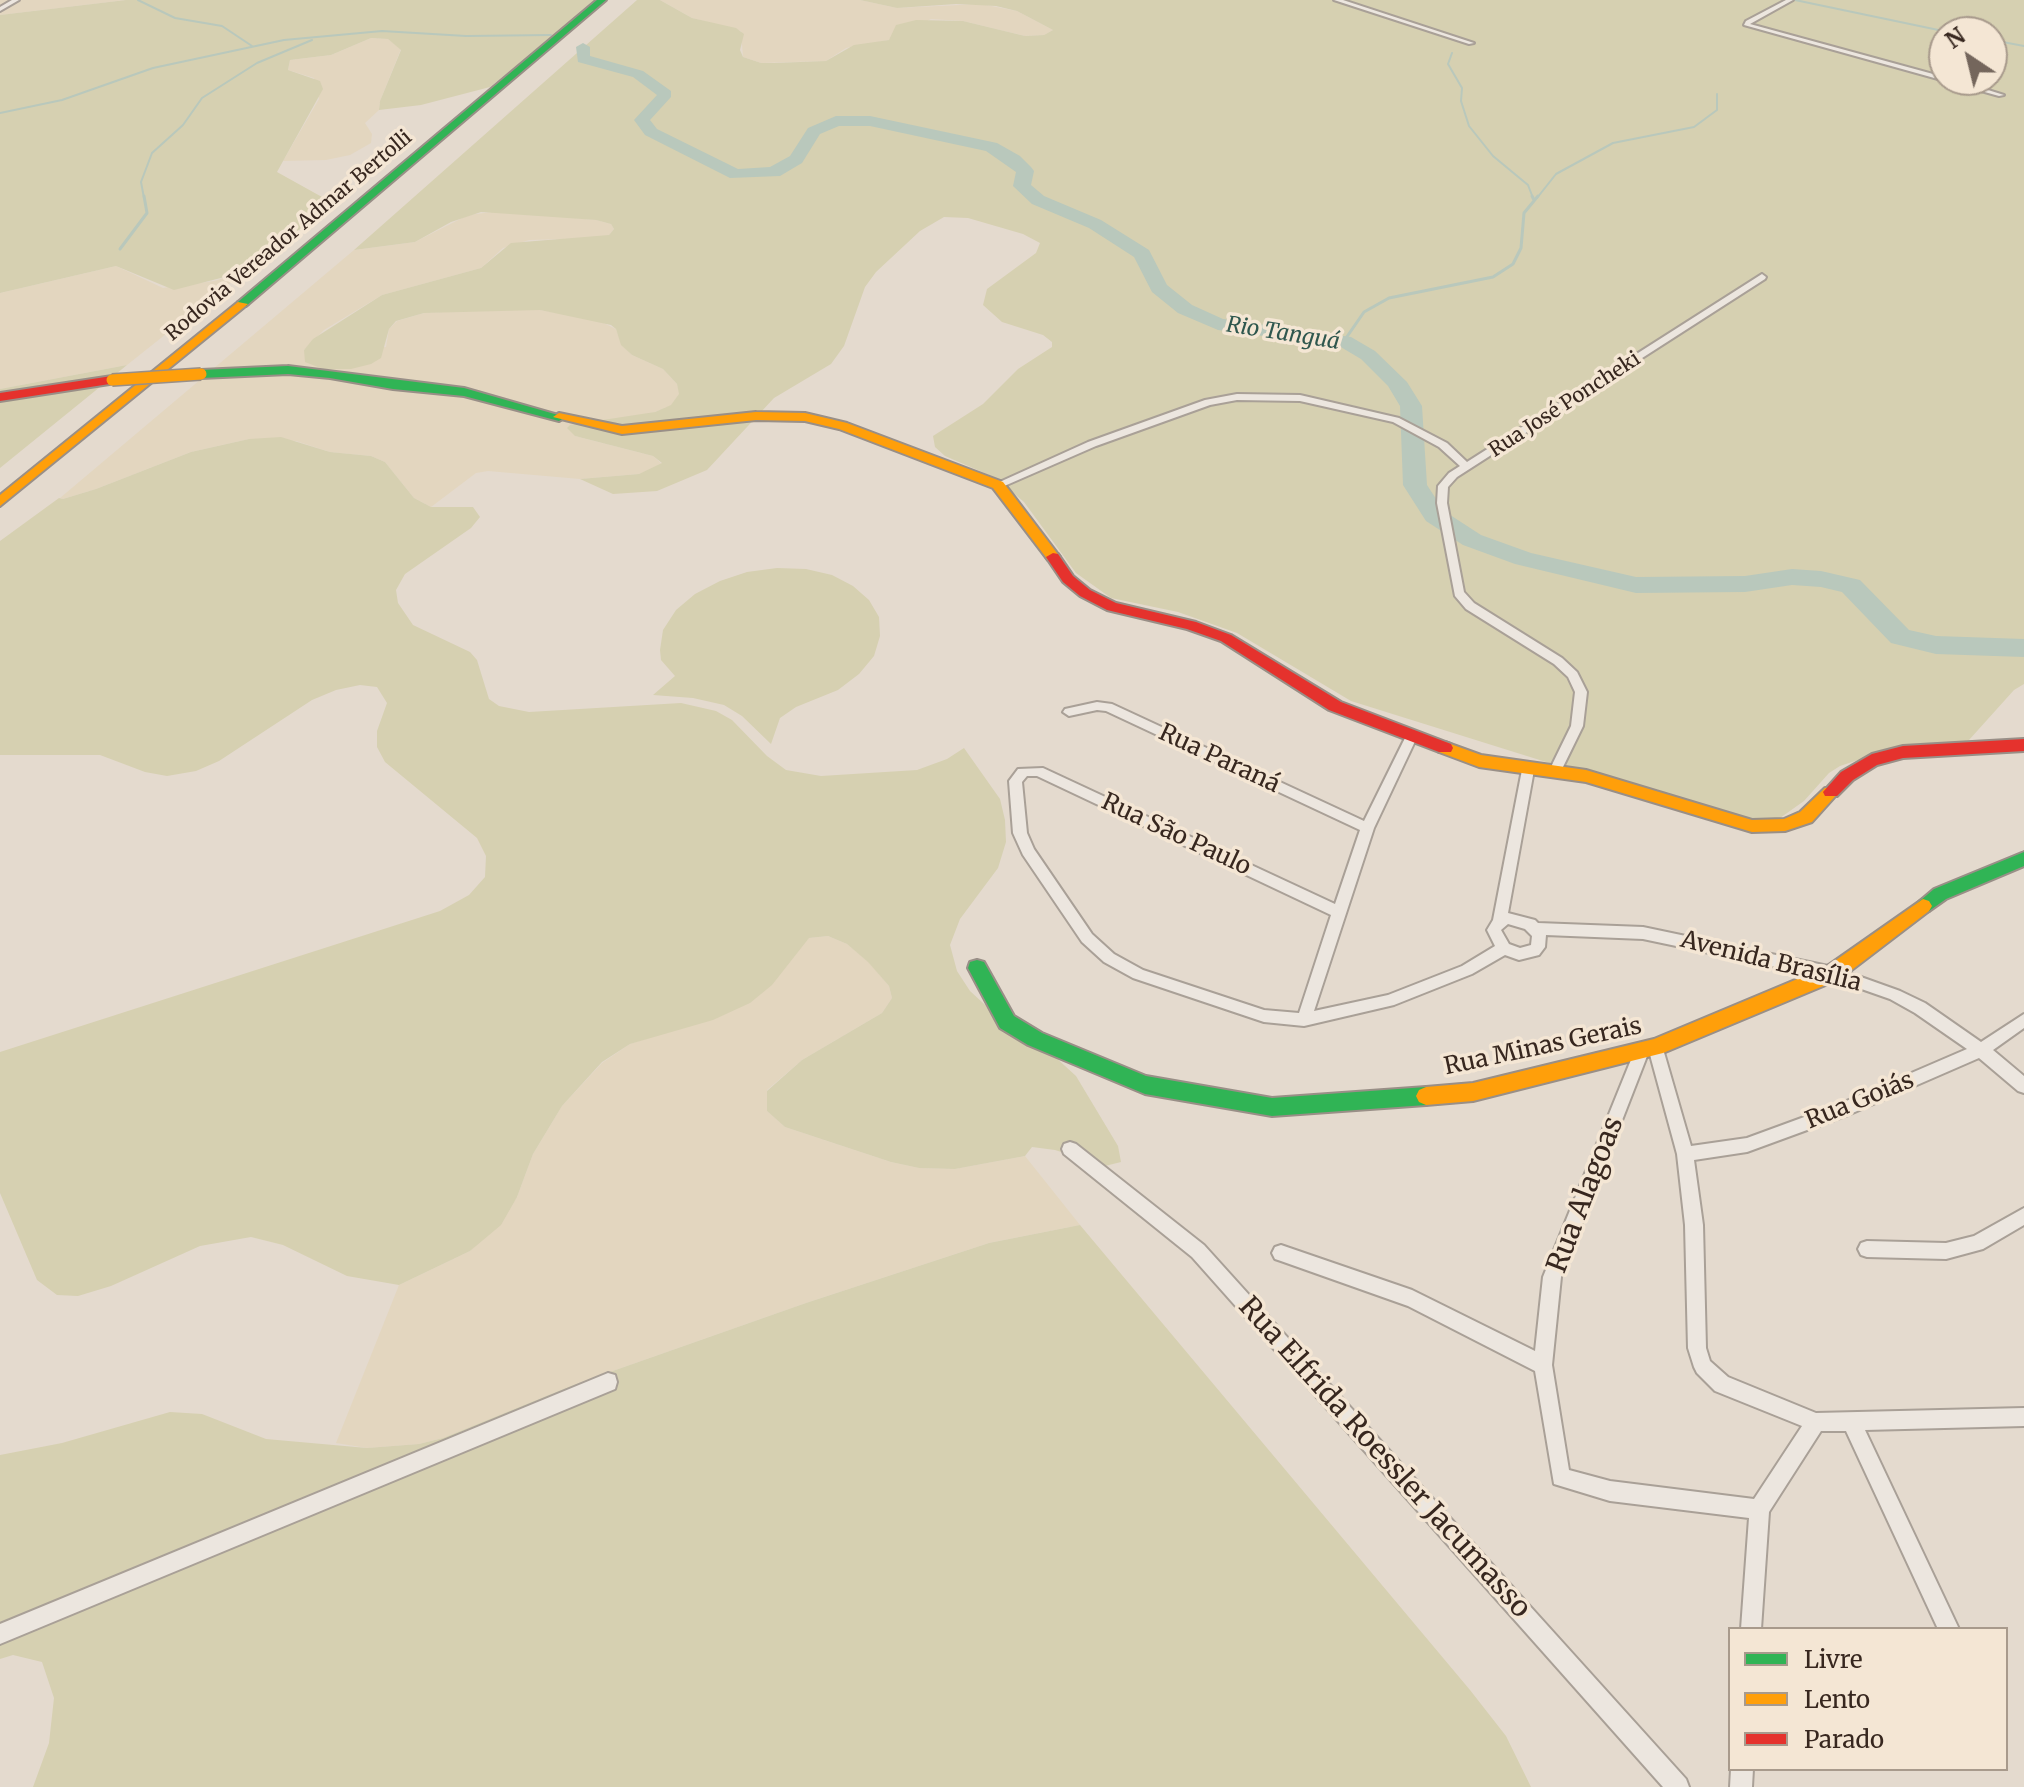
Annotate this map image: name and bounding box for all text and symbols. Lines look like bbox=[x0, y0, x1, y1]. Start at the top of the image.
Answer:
north arrow bbox=[1928, 16, 2008, 96]
text: N bbox=[1940, 22, 1971, 54]
street label: Rodovia Vereador Admar Bertolli bbox=[161, 126, 417, 346]
water label: Rio Tanguá bbox=[1224, 312, 1342, 356]
street label: Rua José Poncheki bbox=[1485, 347, 1645, 463]
street label: Rua Paraná bbox=[1154, 718, 1284, 800]
street label: Rua São Paulo bbox=[1097, 788, 1255, 882]
street label: Avenida Brasília bbox=[1678, 926, 1864, 998]
street label: Rua Minas Gerais bbox=[1442, 1012, 1644, 1082]
street label: Rua Goiás bbox=[1802, 1066, 1918, 1136]
street label: Rua Alagoas bbox=[1541, 1112, 1631, 1278]
street label: Rua Elfrida Roessler Jacumasso bbox=[1231, 1291, 1537, 1625]
legend bbox=[1728, 1627, 2008, 1771]
text: Livre bbox=[1804, 1644, 1863, 1675]
text: Lento bbox=[1804, 1684, 1870, 1715]
text: Parado bbox=[1804, 1724, 1884, 1755]

